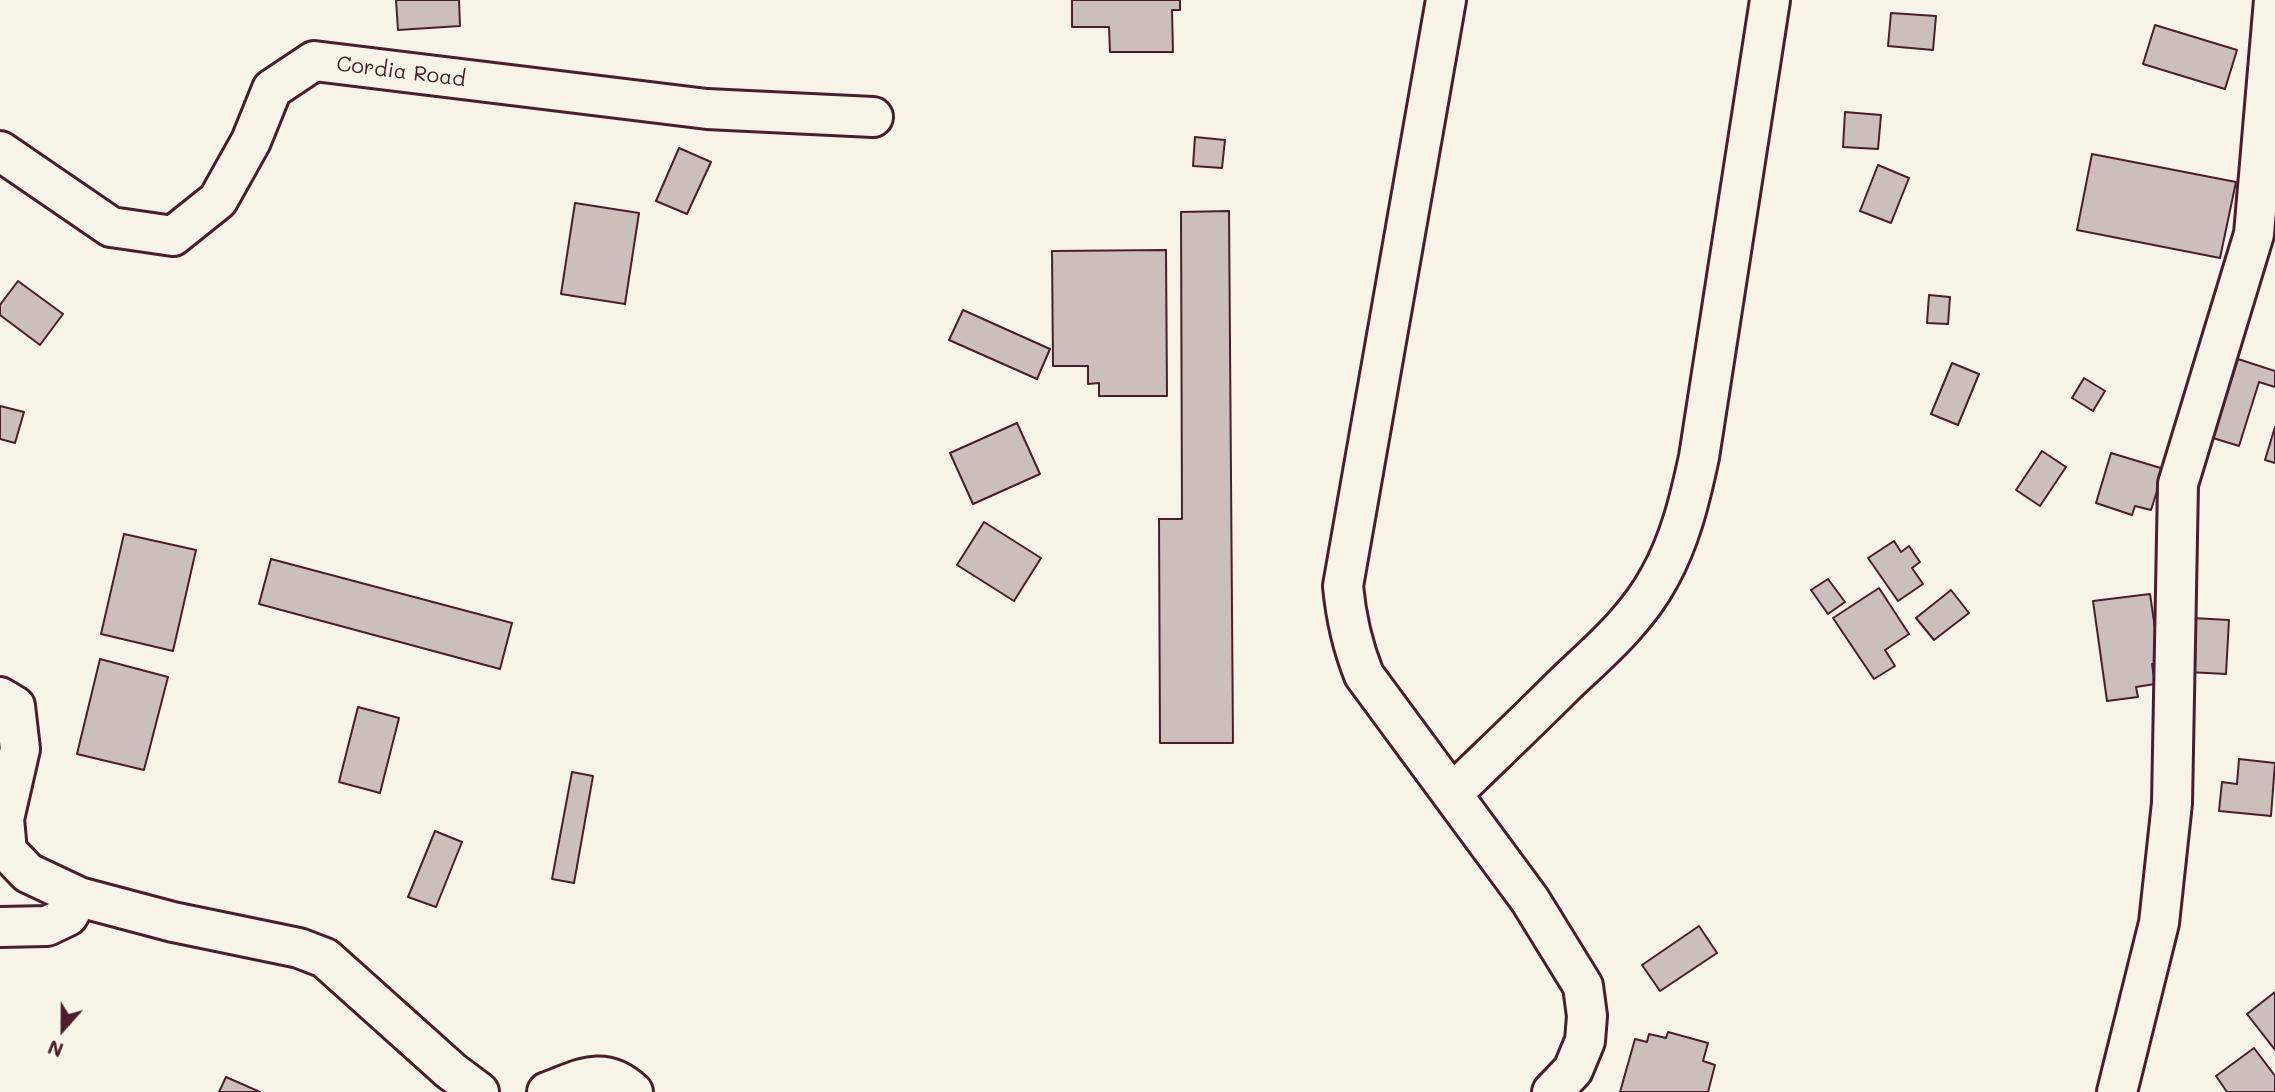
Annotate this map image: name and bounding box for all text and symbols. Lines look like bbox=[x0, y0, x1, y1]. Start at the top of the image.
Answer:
street label: Cordia Road bbox=[335, 52, 467, 92]
north arrow bbox=[28, 994, 98, 1064]
text: N bbox=[44, 1035, 67, 1063]

